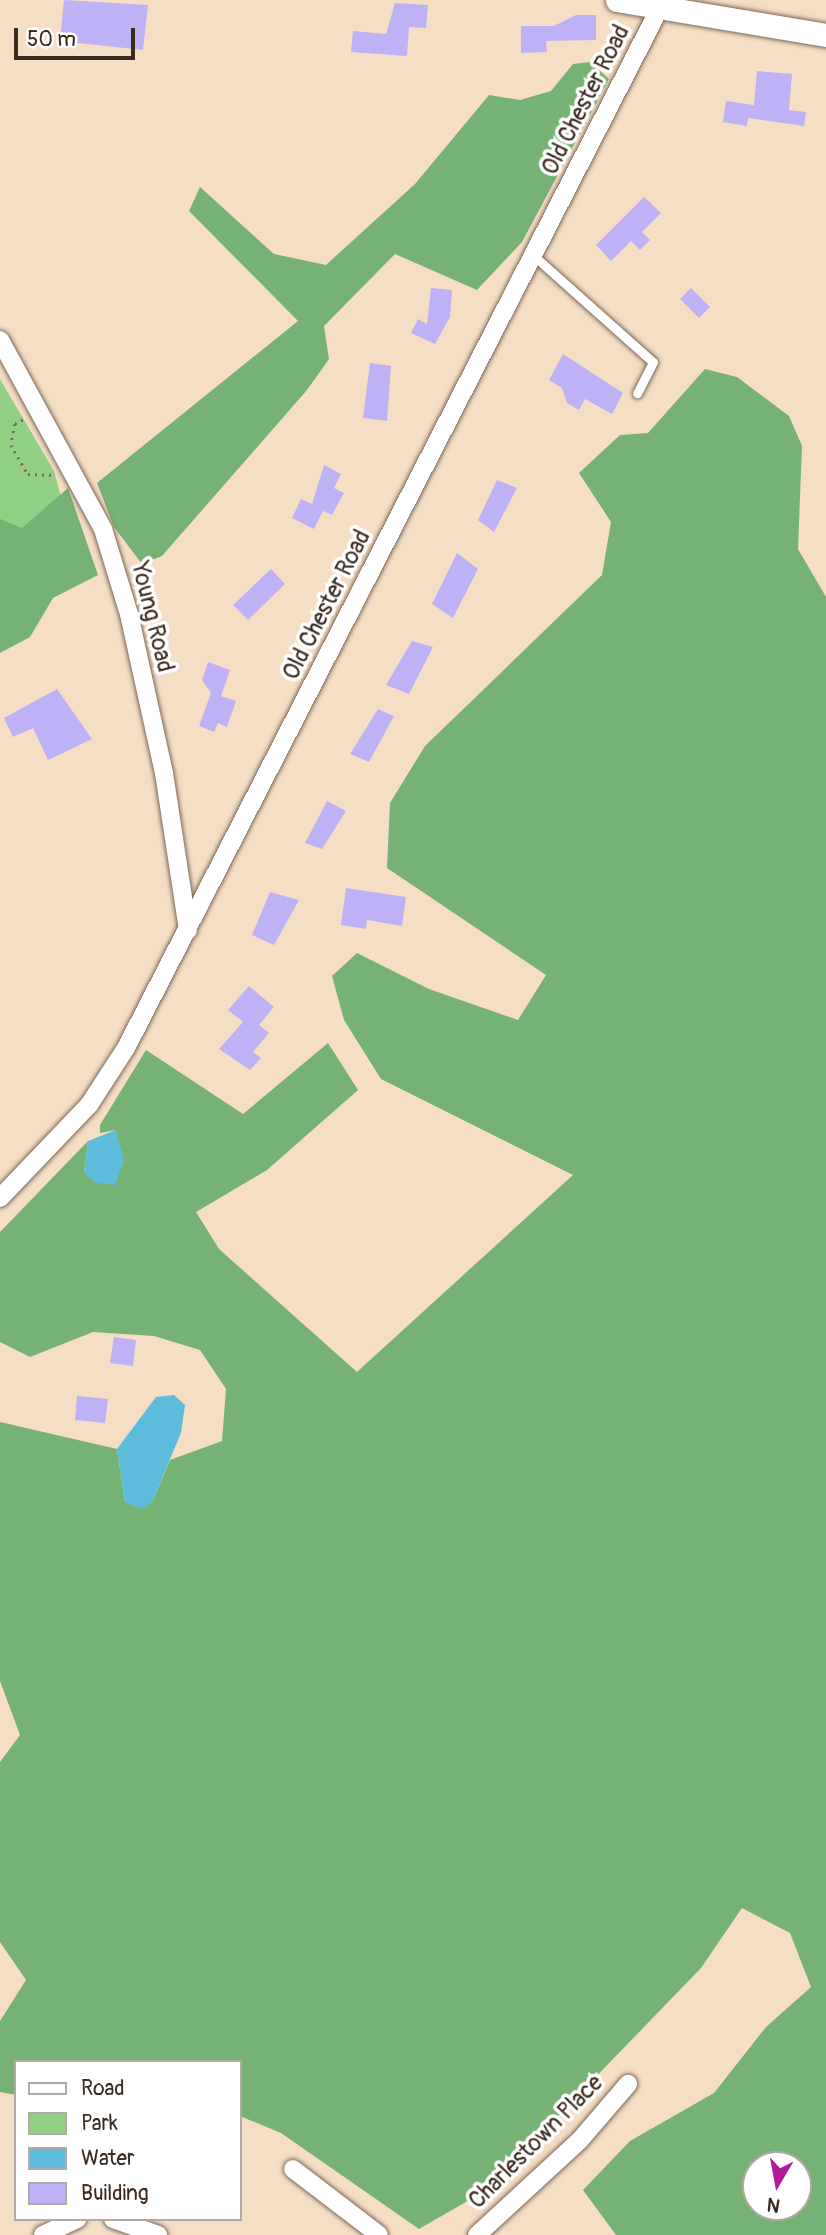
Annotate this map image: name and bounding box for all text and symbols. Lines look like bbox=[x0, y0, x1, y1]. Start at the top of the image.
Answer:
scale bar bbox=[18, 14, 138, 58]
street label: Old Chester Road bbox=[536, 21, 636, 179]
text: 50 m bbox=[27, 26, 76, 53]
street label: Old Chester Road bbox=[277, 526, 377, 684]
street label: Young Road bbox=[125, 559, 179, 675]
legend bbox=[14, 2060, 242, 2221]
street label: Charlestown Place bbox=[463, 2069, 609, 2215]
text: Road bbox=[81, 2075, 125, 2102]
text: Park bbox=[81, 2110, 118, 2137]
text: Water bbox=[81, 2145, 134, 2172]
north arrow bbox=[742, 2151, 812, 2221]
text: Building bbox=[81, 2180, 148, 2207]
text: N bbox=[765, 2192, 782, 2218]

